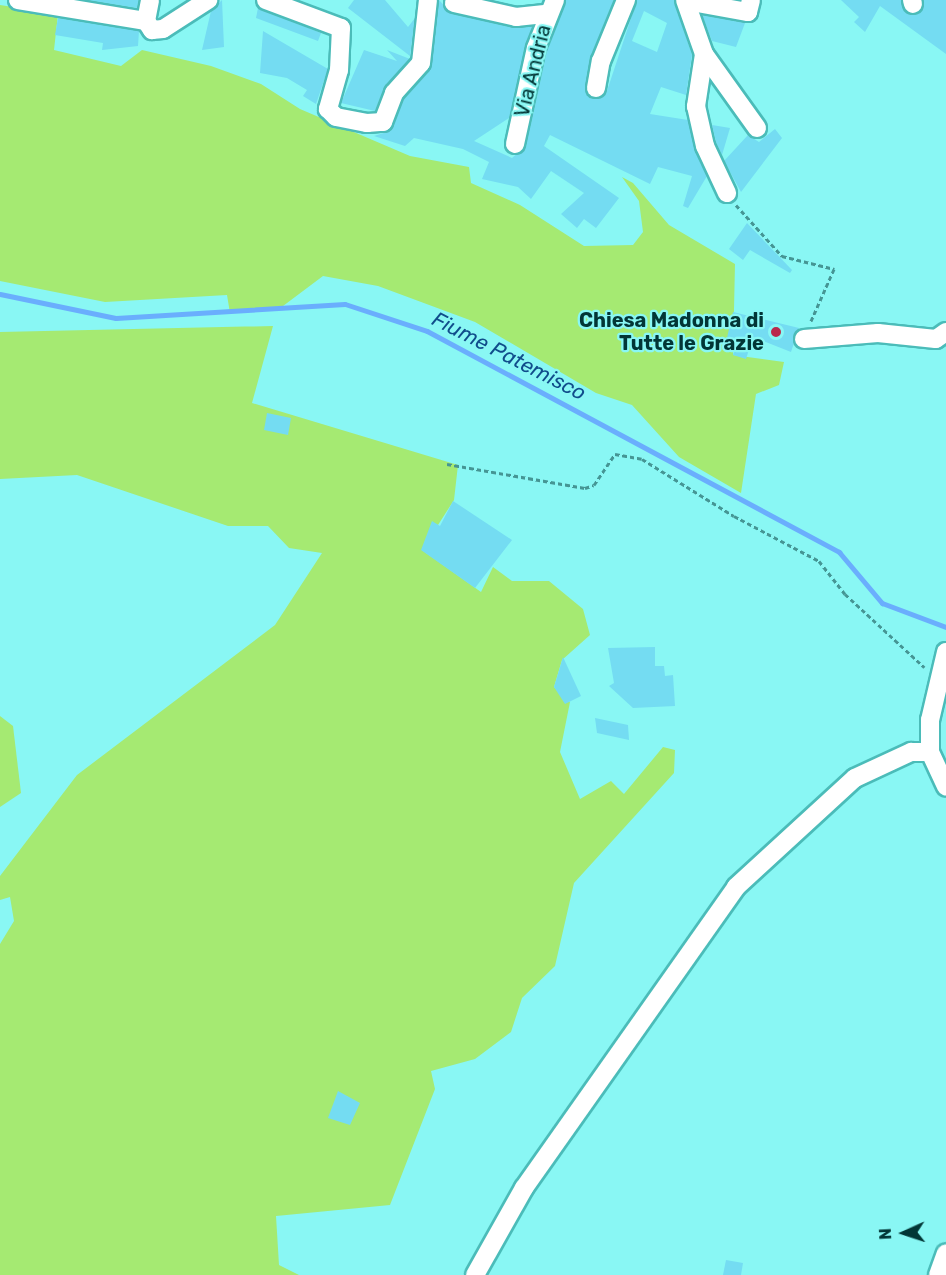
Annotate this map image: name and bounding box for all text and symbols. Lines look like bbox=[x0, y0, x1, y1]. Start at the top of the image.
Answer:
street label: Via Andria bbox=[510, 22, 556, 120]
water label: Fiume Patemisco bbox=[428, 306, 590, 406]
place label: Chiesa Madonna di Tutte le Grazie bbox=[579, 308, 764, 355]
marker: Chiesa Madonna di Tutte le Grazie bbox=[769, 325, 783, 339]
north arrow bbox=[874, 1203, 934, 1263]
text: N bbox=[876, 1228, 895, 1240]

